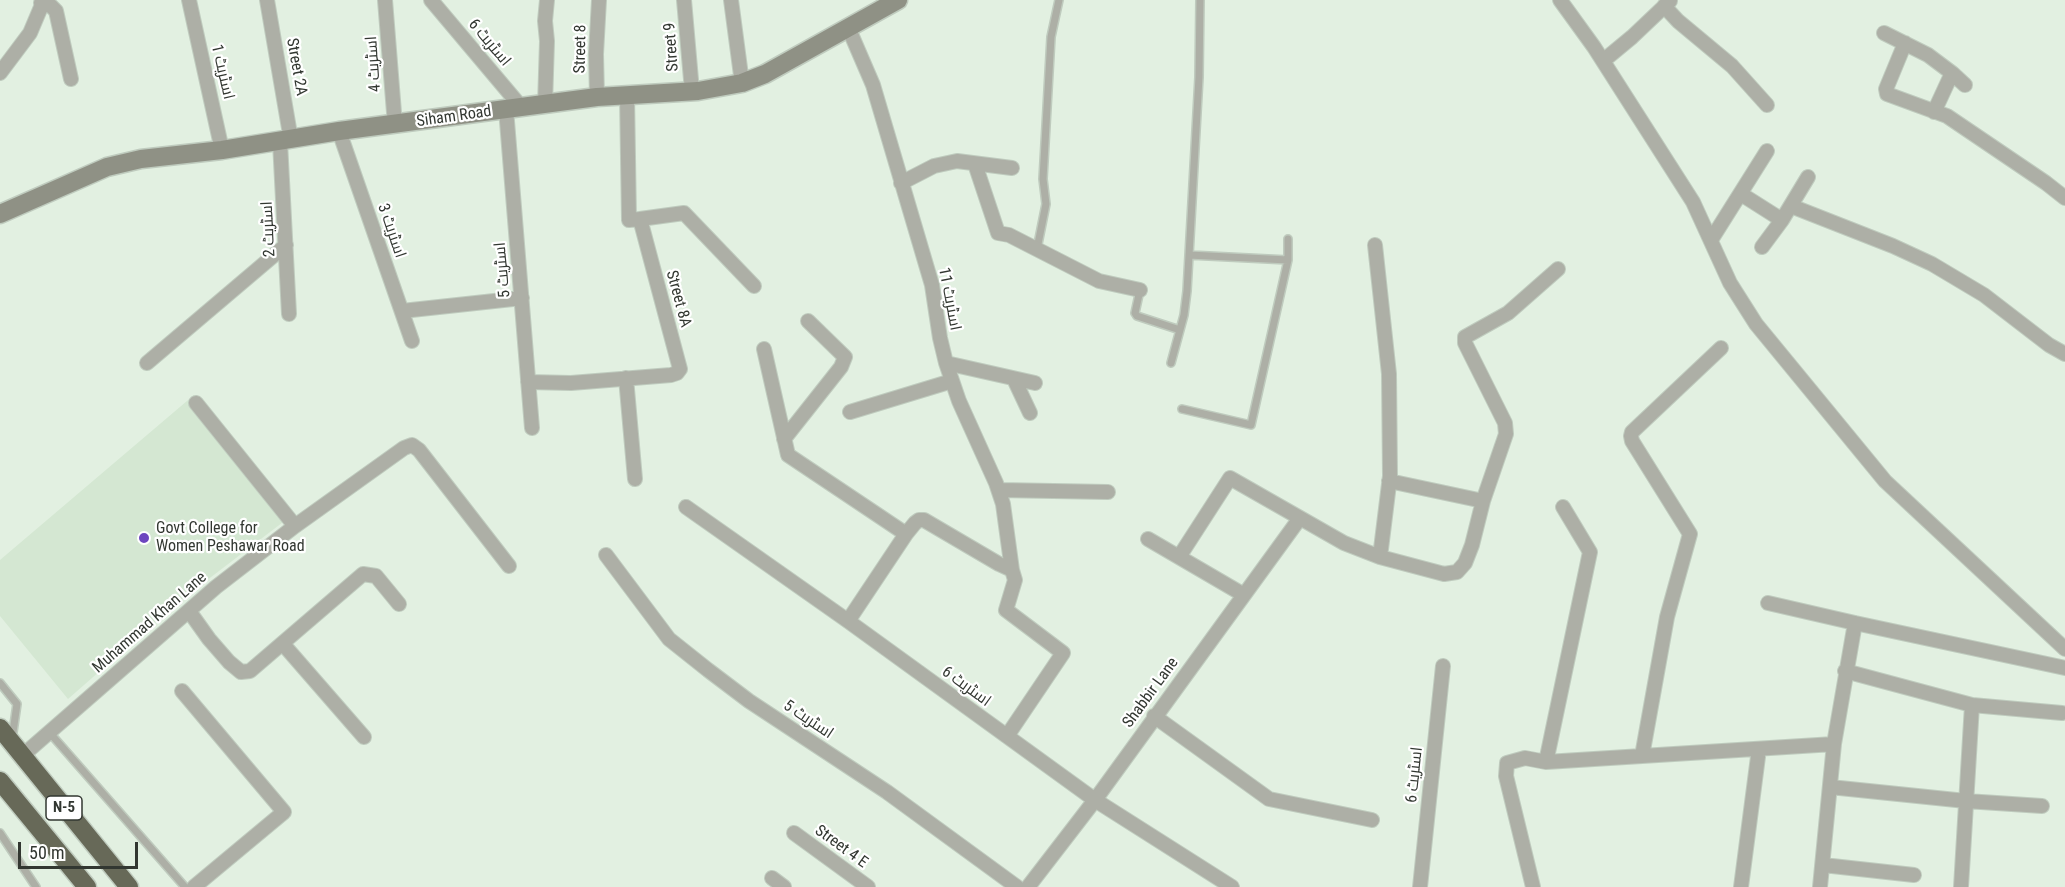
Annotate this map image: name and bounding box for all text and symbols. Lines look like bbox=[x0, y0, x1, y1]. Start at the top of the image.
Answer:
street label: اسٹریٹ 6 bbox=[464, 15, 514, 71]
street label: Street 9 bbox=[661, 22, 683, 72]
street label: Street 8 bbox=[571, 24, 591, 74]
street label: اسٹریٹ 4 bbox=[362, 35, 386, 93]
street label: Street 2A bbox=[281, 37, 311, 97]
street label: اسٹریٹ 1 bbox=[206, 43, 238, 101]
street label: Siham Road bbox=[415, 102, 493, 132]
street label: اسٹریٹ 2 bbox=[258, 201, 280, 257]
street label: اسٹریٹ 3 bbox=[373, 201, 409, 261]
street label: اسٹریٹ 5 bbox=[491, 241, 515, 299]
street label: اسٹریٹ 11 bbox=[933, 266, 965, 332]
street label: Street 8A bbox=[661, 268, 695, 330]
place label: Govt College for Women Peshawar Road bbox=[156, 519, 305, 557]
marker: Govt College for Women Peshawar Road bbox=[137, 531, 151, 545]
street label: Muhammad Khan Lane bbox=[89, 568, 211, 678]
street label: Shabbir Lane bbox=[1119, 654, 1183, 732]
street label: اسٹریٹ 6 bbox=[938, 663, 994, 711]
street label: اسٹریٹ 5 bbox=[779, 696, 837, 744]
street label: اسٹریٹ 6 bbox=[1403, 746, 1427, 804]
road number: N-5 bbox=[46, 796, 82, 820]
street label: Street 4 E bbox=[811, 821, 871, 873]
scale bar bbox=[21, 830, 141, 868]
text: 50 m bbox=[29, 842, 64, 863]

